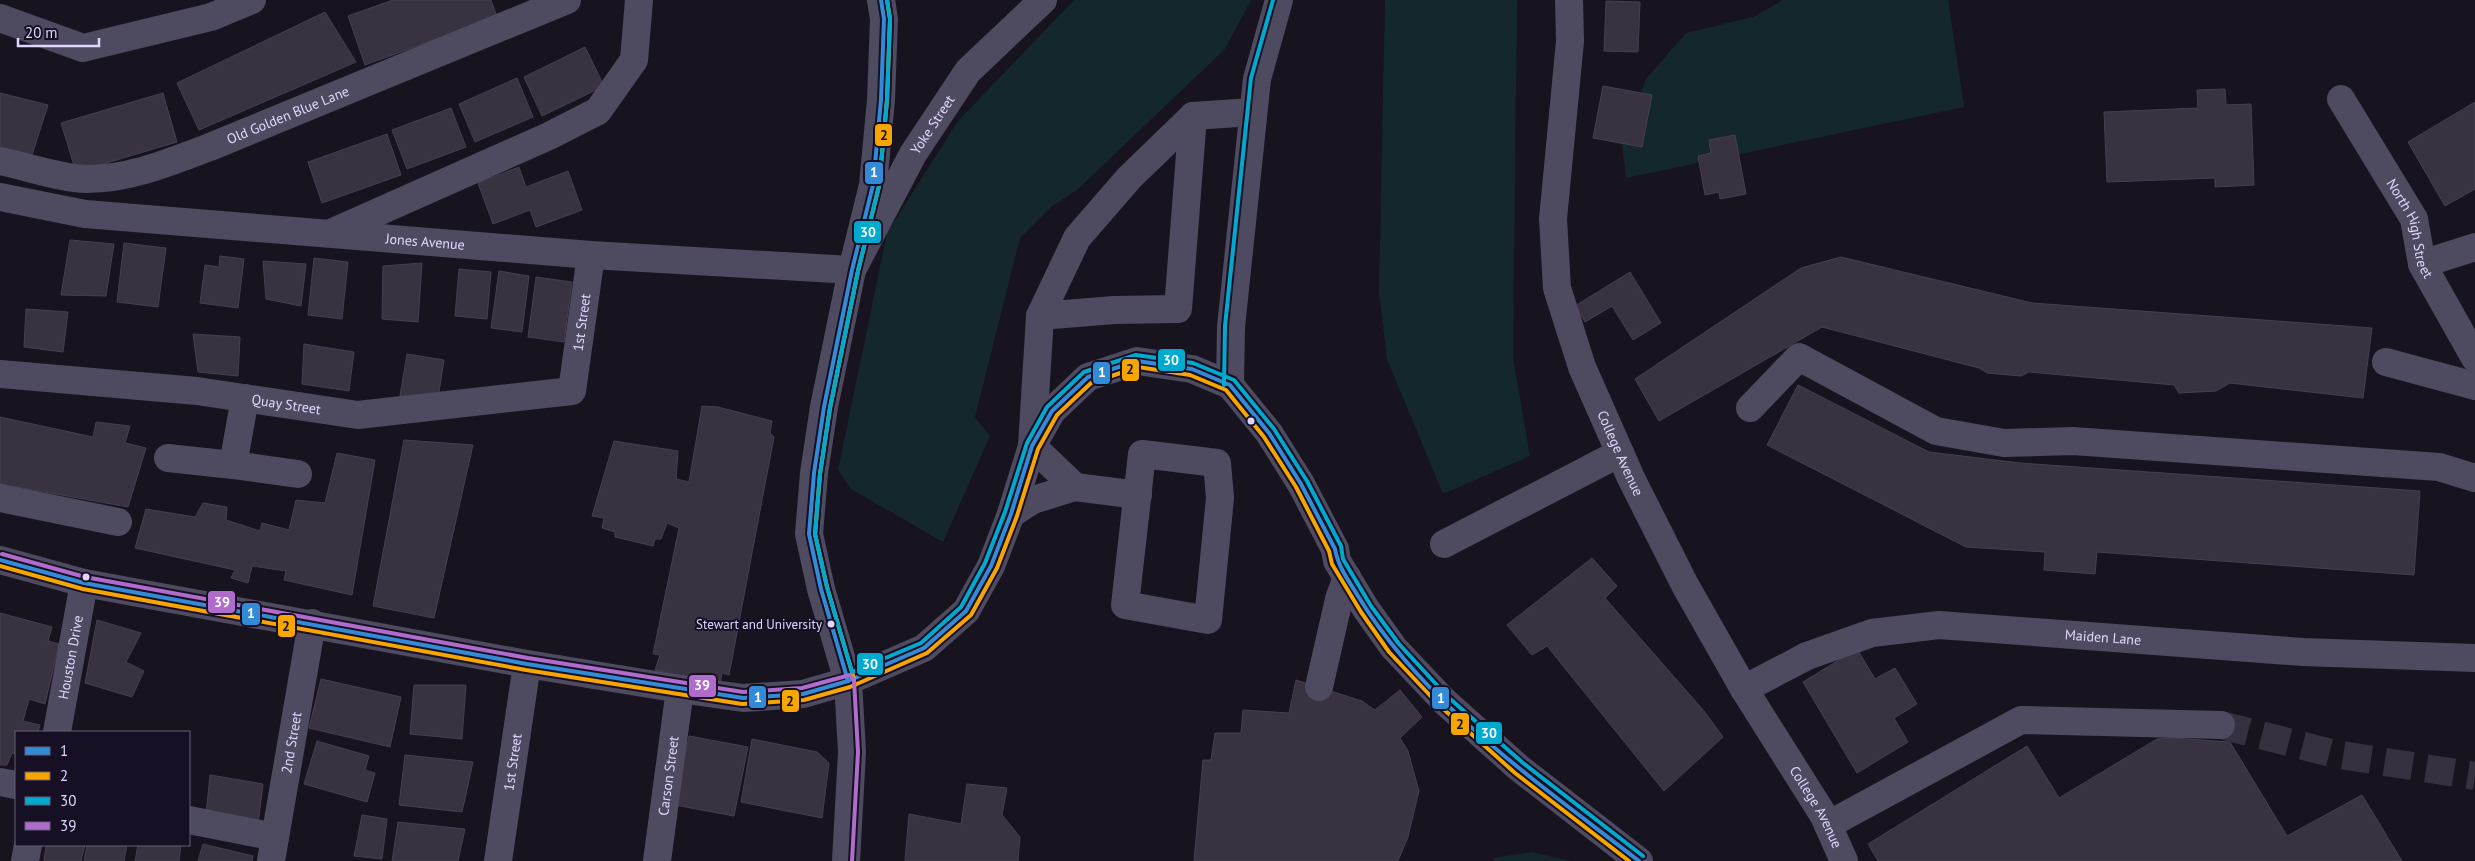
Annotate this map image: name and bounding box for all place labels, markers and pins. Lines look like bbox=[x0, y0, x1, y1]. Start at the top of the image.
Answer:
unlabelled marker bbox=[1246, 416, 1256, 426]
unlabelled marker bbox=[81, 572, 91, 582]
place label: Stewart and University bbox=[696, 616, 822, 633]
marker: Stewart and University bbox=[826, 619, 836, 629]

